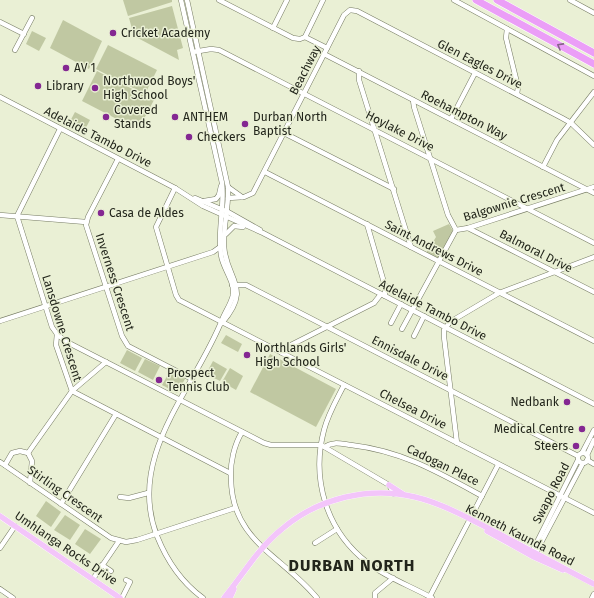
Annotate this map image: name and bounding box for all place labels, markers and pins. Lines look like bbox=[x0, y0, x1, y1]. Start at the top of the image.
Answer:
place label: Cricket Academy bbox=[121, 26, 210, 40]
marker: Cricket Academy bbox=[108, 28, 118, 38]
place label: AV 1 bbox=[74, 61, 96, 75]
marker: AV 1 bbox=[61, 63, 71, 73]
place label: Northwood Boys' High School bbox=[103, 74, 195, 102]
place label: Library bbox=[46, 79, 84, 93]
marker: Library bbox=[33, 81, 43, 91]
marker: Northwood Boys' High School bbox=[90, 83, 100, 93]
place label: Covered Stands bbox=[114, 103, 158, 131]
place label: ANTHEM bbox=[183, 110, 228, 124]
place label: Durban North Baptist bbox=[253, 110, 327, 138]
marker: Covered Stands bbox=[101, 112, 111, 122]
marker: ANTHEM bbox=[170, 112, 180, 122]
marker: Durban North Baptist bbox=[240, 119, 250, 129]
place label: Checkers bbox=[197, 130, 246, 144]
marker: Checkers bbox=[184, 132, 194, 142]
place label: Casa de Aldes bbox=[109, 206, 184, 220]
marker: Casa de Aldes bbox=[96, 208, 106, 218]
place label: Northlands Girls' High School bbox=[255, 341, 346, 369]
marker: Northlands Girls' High School bbox=[242, 350, 252, 360]
place label: Prospect Tennis Club bbox=[167, 366, 230, 394]
marker: Prospect Tennis Club bbox=[154, 375, 164, 385]
place label: Nedbank bbox=[510, 395, 560, 409]
marker: Nedbank bbox=[562, 397, 572, 407]
place label: Medical Centre bbox=[494, 422, 574, 436]
marker: Medical Centre bbox=[577, 424, 587, 434]
place label: Steers bbox=[534, 439, 568, 453]
marker: Steers bbox=[571, 441, 581, 451]

